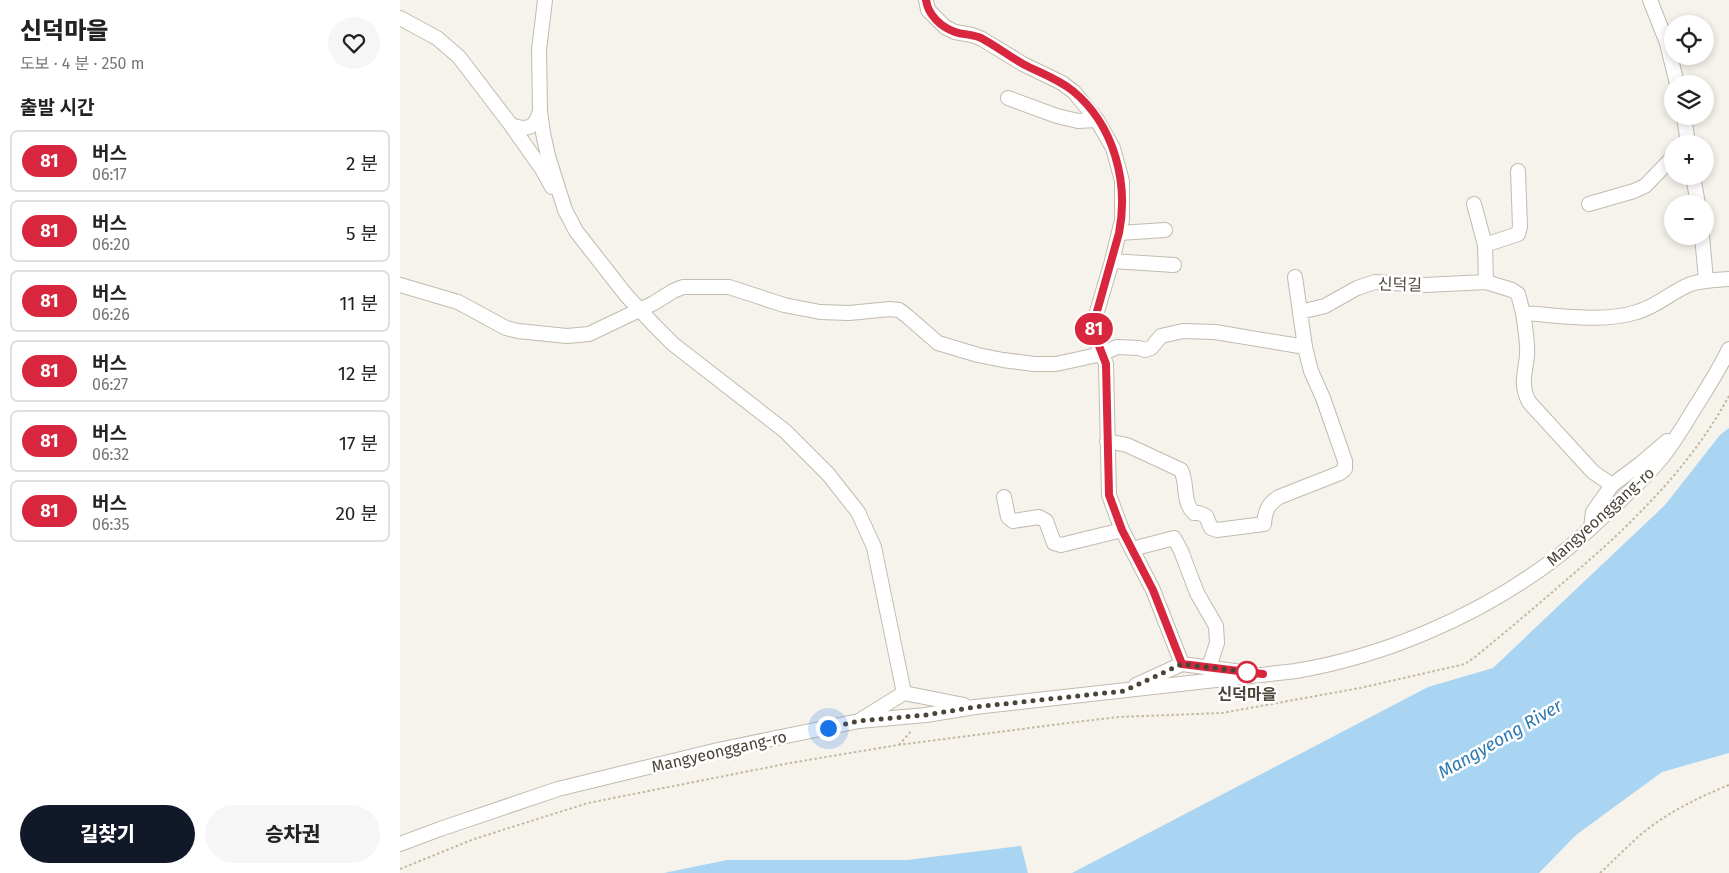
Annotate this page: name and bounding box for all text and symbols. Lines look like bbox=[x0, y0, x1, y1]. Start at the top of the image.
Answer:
map controls bbox=[1664, 15, 1714, 245]
button: locate bbox=[1664, 15, 1714, 65]
text: 신덕마을 bbox=[20, 17, 108, 45]
button: heart bbox=[328, 17, 380, 69]
text: 도보 · 4 분 · 250 m bbox=[20, 54, 144, 73]
button: layers bbox=[1664, 75, 1714, 125]
text: 출발 시간 bbox=[20, 96, 94, 119]
button: + bbox=[1664, 135, 1714, 185]
text: 버스 bbox=[92, 142, 127, 165]
text: 81 bbox=[40, 150, 59, 172]
text: 2 분 bbox=[346, 152, 378, 175]
text: 06:17 bbox=[92, 165, 127, 184]
button: − bbox=[1664, 195, 1714, 245]
text: 버스 bbox=[92, 212, 127, 235]
text: 81 bbox=[40, 220, 59, 242]
text: 5 분 bbox=[346, 222, 378, 245]
text: 06:20 bbox=[92, 235, 130, 254]
street label: 신덕길 bbox=[1378, 275, 1422, 294]
text: 버스 bbox=[92, 282, 127, 305]
text: 81 bbox=[40, 290, 59, 312]
text: 11 분 bbox=[339, 292, 378, 315]
text: 06:26 bbox=[92, 305, 130, 324]
line badge: 81 bbox=[1072, 313, 1116, 345]
text: 81 bbox=[1085, 318, 1103, 340]
text: 버스 bbox=[92, 352, 127, 375]
text: 81 bbox=[40, 360, 59, 382]
text: 12 분 bbox=[338, 362, 378, 385]
text: 06:27 bbox=[92, 375, 128, 394]
text: 버스 bbox=[92, 422, 127, 445]
text: 81 bbox=[40, 430, 59, 452]
text: 17 분 bbox=[339, 432, 378, 455]
text: 06:32 bbox=[92, 445, 129, 464]
street label: Mangyeonggang-ro bbox=[1543, 463, 1658, 570]
text: 버스 bbox=[92, 492, 127, 515]
text: 81 bbox=[40, 500, 59, 522]
text: 20 분 bbox=[335, 502, 378, 525]
text: 06:35 bbox=[92, 515, 129, 534]
marker: 신덕마을 bbox=[1236, 661, 1258, 683]
place label: 신덕마을 bbox=[1218, 685, 1277, 704]
water label: Mangyeong River bbox=[1434, 694, 1567, 783]
your location bbox=[816, 716, 841, 741]
street label: Mangyeonggang-ro bbox=[650, 727, 789, 776]
button: 길찾기 bbox=[20, 805, 195, 863]
button: 승차권 bbox=[205, 805, 380, 863]

